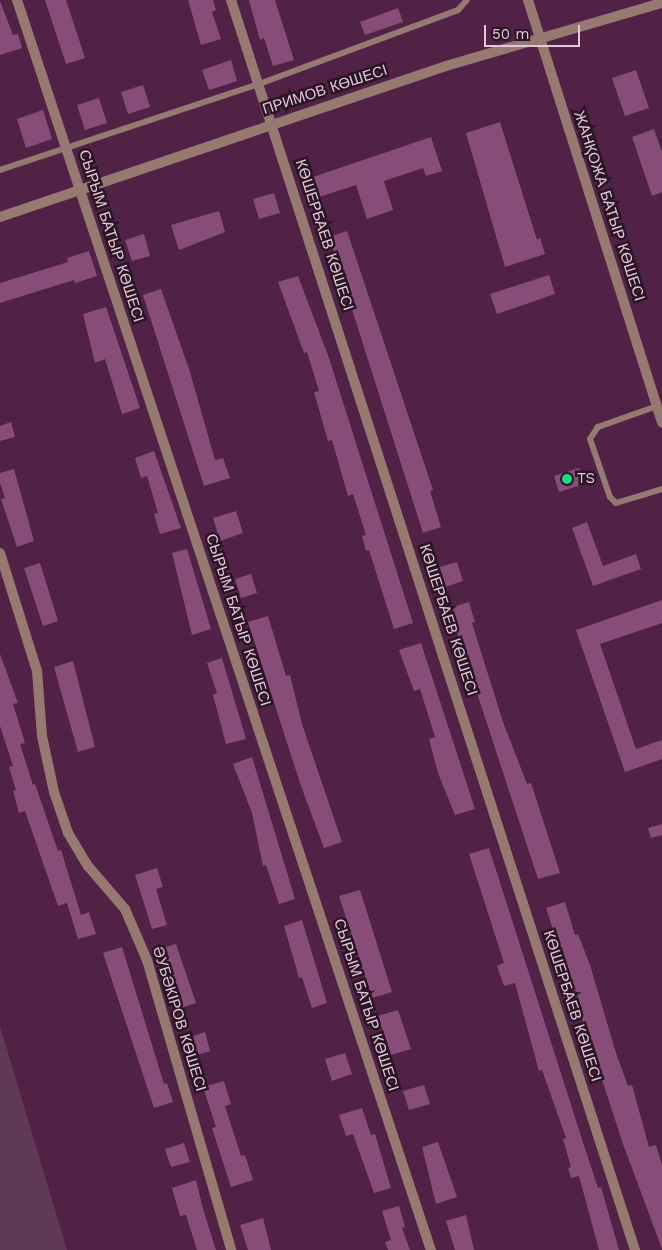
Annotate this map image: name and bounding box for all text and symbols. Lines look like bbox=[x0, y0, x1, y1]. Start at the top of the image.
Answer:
scale bar bbox=[487, 15, 583, 47]
text: 50 m bbox=[492, 25, 529, 43]
street label: ПРИМОВ КӨШЕСІ bbox=[260, 61, 390, 119]
street label: ЖАНҚОЖА БАТЫР КӨШЕСІ bbox=[570, 109, 648, 303]
street label: СЫРЫМ БАТЫР КӨШЕСІ bbox=[75, 148, 147, 324]
street label: КӨШЕРБАЕВ КӨШЕСІ bbox=[291, 157, 357, 313]
place label: TS bbox=[577, 470, 595, 488]
marker: TS bbox=[561, 473, 573, 485]
street label: СЫРЫМ БАТЫР КӨШЕСІ bbox=[202, 532, 274, 708]
street label: КӨШЕРБАЕВ КӨШЕСІ bbox=[415, 542, 481, 698]
street label: СЫРЫМ БАТЫР КӨШЕСІ bbox=[330, 917, 402, 1093]
street label: КӨШЕРБАЕВ КӨШЕСІ bbox=[539, 928, 605, 1084]
street label: ӘУБӘКІРОВ КӨШЕСІ bbox=[148, 944, 210, 1094]

